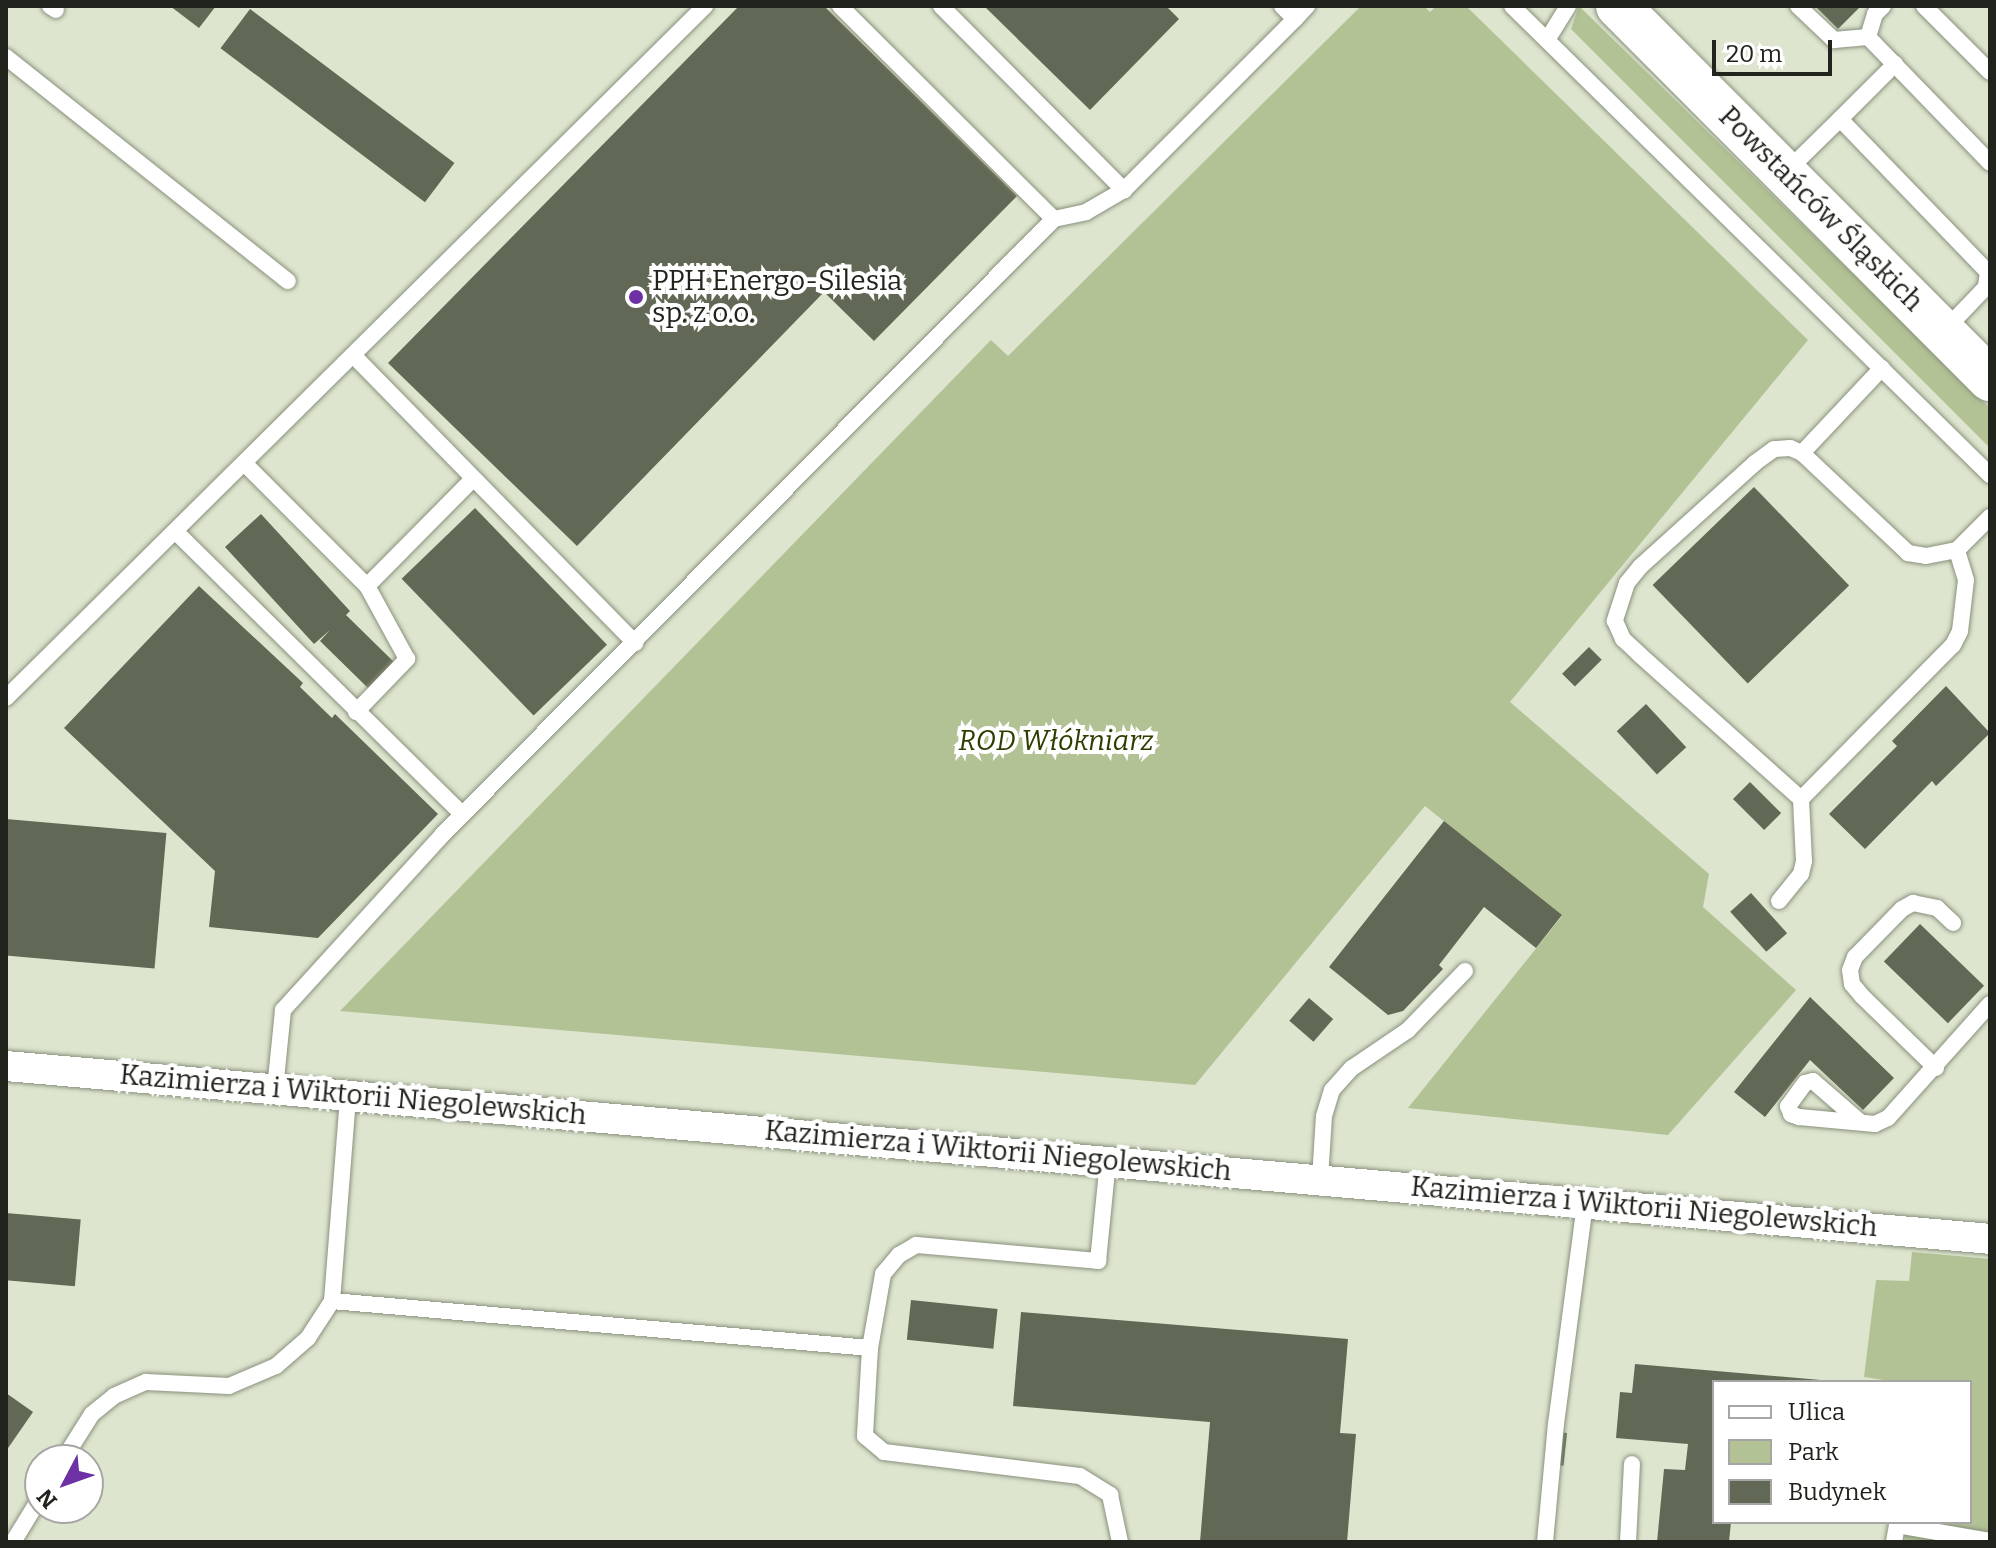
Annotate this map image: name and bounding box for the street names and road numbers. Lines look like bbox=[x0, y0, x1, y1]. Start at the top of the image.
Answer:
street label: Powstańców Śląskich bbox=[1712, 100, 1930, 318]
street label: Kazimierza i Wiktorii Niegolewskich bbox=[118, 1058, 588, 1132]
street label: Kazimierza i Wiktorii Niegolewskich bbox=[763, 1114, 1233, 1188]
street label: Kazimierza i Wiktorii Niegolewskich bbox=[1409, 1170, 1879, 1244]

